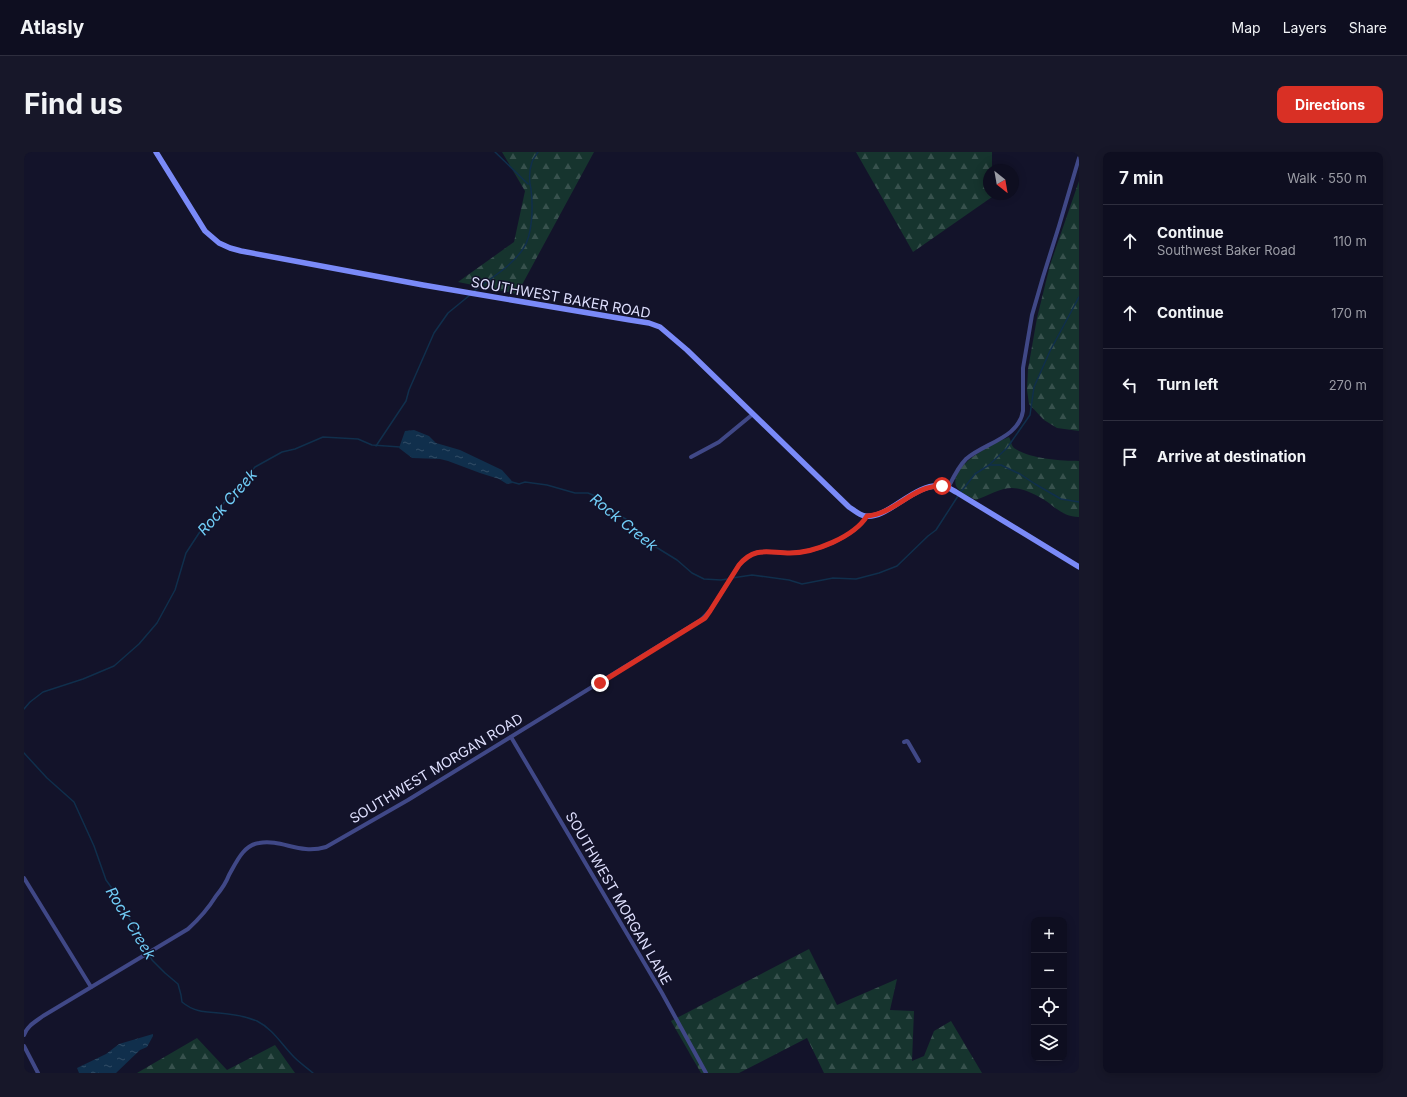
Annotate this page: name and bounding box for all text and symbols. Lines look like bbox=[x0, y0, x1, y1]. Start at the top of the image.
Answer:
text: Atlasly bbox=[20, 16, 84, 39]
text: Map bbox=[1232, 19, 1261, 36]
text: Layers bbox=[1283, 19, 1327, 36]
text: Share bbox=[1349, 19, 1387, 36]
button: Directions bbox=[1277, 86, 1383, 123]
text: Find us bbox=[24, 87, 123, 121]
north arrow bbox=[983, 164, 1019, 200]
text: 7 min bbox=[1119, 168, 1164, 188]
text: Walk · 550 m bbox=[1287, 170, 1367, 186]
text: Continue bbox=[1157, 223, 1224, 242]
icon: ahead bbox=[1119, 230, 1141, 252]
text: 110 m bbox=[1333, 233, 1367, 249]
text: Southwest Baker Road bbox=[1157, 242, 1296, 258]
street label: SOUTHWEST BAKER ROAD bbox=[470, 273, 652, 321]
icon: ahead bbox=[1119, 302, 1141, 324]
text: Continue bbox=[1157, 303, 1224, 322]
text: 170 m bbox=[1331, 305, 1367, 321]
icon: left bbox=[1119, 374, 1141, 396]
text: Turn left bbox=[1157, 375, 1218, 394]
text: 270 m bbox=[1329, 377, 1367, 393]
icon: arrive bbox=[1119, 446, 1141, 468]
text: Arrive at destination bbox=[1157, 447, 1306, 466]
water label: Rock Creek bbox=[193, 465, 261, 539]
route start bbox=[933, 477, 951, 495]
water label: Rock Creek bbox=[586, 489, 662, 555]
route end bbox=[591, 674, 609, 692]
street label: SOUTHWEST MORGAN ROAD bbox=[346, 709, 526, 827]
street label: SOUTHWEST MORGAN LANE bbox=[562, 808, 676, 988]
water label: Rock Creek bbox=[102, 883, 160, 963]
map controls bbox=[1031, 917, 1067, 1061]
button: + bbox=[1031, 917, 1067, 953]
button: − bbox=[1031, 953, 1067, 989]
button: locate bbox=[1031, 989, 1067, 1025]
button: layers bbox=[1031, 1025, 1067, 1061]

